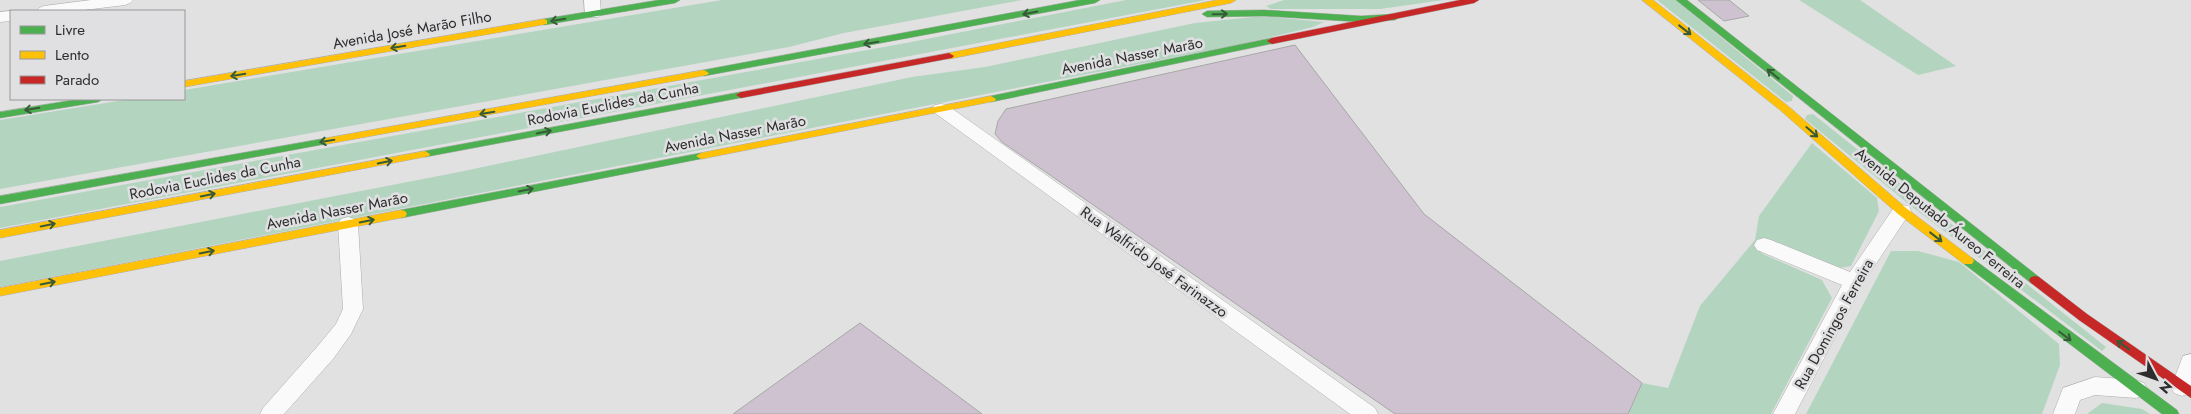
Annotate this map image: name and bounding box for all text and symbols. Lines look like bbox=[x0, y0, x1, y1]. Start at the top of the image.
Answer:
street label: Avenida José Marão Filho bbox=[331, 5, 493, 55]
one-way arrow bbox=[1023, 8, 1039, 18]
one-way arrow bbox=[1211, 9, 1227, 19]
legend bbox=[10, 10, 185, 100]
one-way arrow bbox=[550, 16, 566, 26]
text: Livre bbox=[55, 19, 85, 41]
one-way arrow bbox=[1678, 25, 1691, 36]
street label: Avenida Nasser Marão bbox=[1059, 32, 1205, 80]
one-way arrow bbox=[863, 39, 879, 49]
one-way arrow bbox=[390, 43, 406, 53]
text: Lento bbox=[55, 44, 89, 66]
text: Parado bbox=[55, 69, 99, 91]
one-way arrow bbox=[1767, 69, 1780, 80]
one-way arrow bbox=[230, 70, 246, 80]
street label: Rodovia Euclides da Cunha bbox=[525, 77, 701, 131]
one-way arrow bbox=[25, 105, 41, 115]
one-way arrow bbox=[479, 108, 495, 118]
street label: Avenida Nasser Marão bbox=[662, 110, 808, 158]
one-way arrow bbox=[1805, 126, 1818, 138]
one-way arrow bbox=[536, 127, 552, 136]
one-way arrow bbox=[319, 137, 335, 147]
street label: Avenida Deputado Áureo Ferreira bbox=[1850, 142, 2030, 294]
street label: Rodovia Euclides da Cunha bbox=[127, 151, 303, 205]
one-way arrow bbox=[376, 157, 392, 166]
one-way arrow bbox=[518, 184, 534, 194]
street label: Avenida Nasser Marão bbox=[264, 187, 410, 235]
one-way arrow bbox=[199, 190, 215, 199]
street label: Rua Walfrido José Farinazzo bbox=[1076, 201, 1232, 323]
one-way arrow bbox=[358, 215, 374, 225]
one-way arrow bbox=[40, 219, 56, 229]
one-way arrow bbox=[1929, 231, 1942, 242]
one-way arrow bbox=[199, 246, 215, 256]
street label: Rua Domingos Ferreira bbox=[1789, 255, 1879, 393]
one-way arrow bbox=[39, 278, 55, 287]
one-way arrow bbox=[2058, 331, 2072, 341]
one-way arrow bbox=[2116, 340, 2130, 350]
north arrow bbox=[2131, 354, 2181, 404]
text: N bbox=[2155, 377, 2177, 398]

